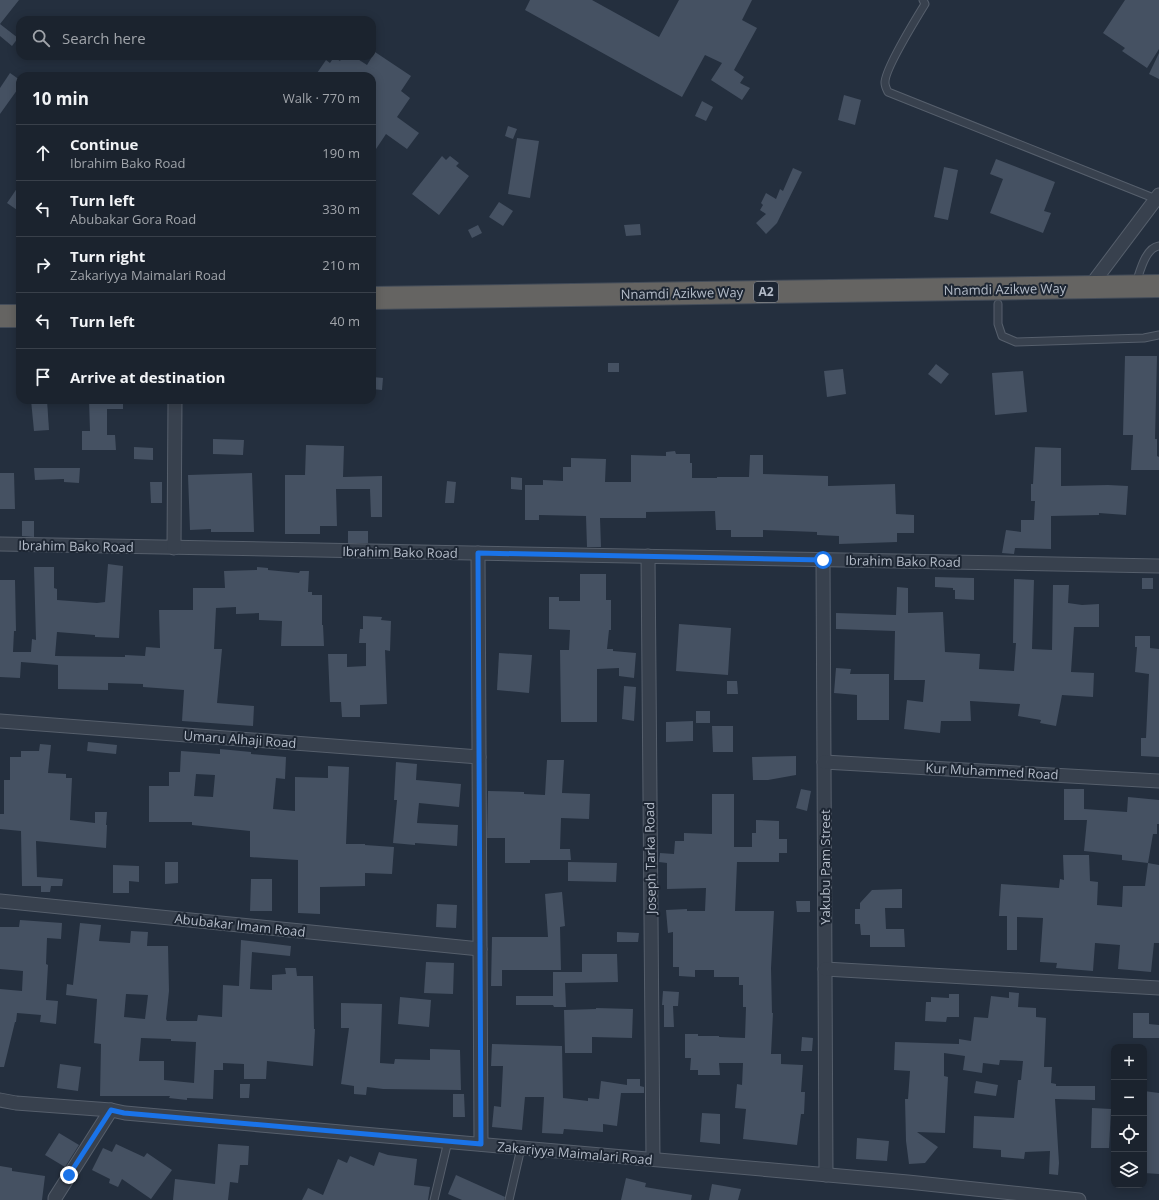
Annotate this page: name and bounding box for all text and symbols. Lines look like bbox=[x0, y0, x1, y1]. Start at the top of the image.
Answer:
search box bbox=[16, 16, 376, 60]
icon: search bbox=[30, 27, 52, 49]
text: Search here bbox=[62, 28, 146, 48]
text: 10 min bbox=[32, 87, 89, 110]
text: Walk · 770 m bbox=[283, 89, 360, 107]
text: Continue bbox=[70, 134, 138, 154]
icon: ahead bbox=[32, 142, 54, 164]
text: 190 m bbox=[322, 144, 360, 162]
text: Ibrahim Bako Road bbox=[70, 154, 185, 172]
text: Turn left bbox=[70, 190, 135, 210]
icon: left bbox=[32, 198, 54, 220]
text: 330 m bbox=[322, 200, 360, 218]
text: Abubakar Gora Road bbox=[70, 210, 196, 228]
text: Turn right bbox=[70, 246, 145, 266]
icon: right bbox=[32, 254, 54, 276]
text: 210 m bbox=[322, 256, 360, 274]
text: Zakariyya Maimalari Road bbox=[70, 266, 226, 284]
street label: Nnamdi Azikwe Way bbox=[944, 279, 1067, 299]
road number: A2 bbox=[754, 282, 778, 302]
street label: Nnamdi Azikwe Way bbox=[621, 283, 744, 303]
icon: left bbox=[32, 310, 54, 332]
text: Turn left bbox=[70, 311, 135, 331]
text: 40 m bbox=[330, 312, 360, 330]
icon: arrive bbox=[32, 366, 54, 388]
text: Arrive at destination bbox=[70, 367, 225, 387]
street label: Ibrahim Bako Road bbox=[18, 536, 134, 556]
street label: Ibrahim Bako Road bbox=[342, 542, 458, 562]
route start bbox=[814, 551, 832, 569]
street label: Ibrahim Bako Road bbox=[845, 551, 961, 571]
street label: Umaru Alhaji Road bbox=[183, 726, 297, 752]
street label: Kur Muhammed Road bbox=[925, 759, 1059, 783]
street label: Joseph Tarka Road bbox=[640, 802, 660, 916]
street label: Yakubu Pam Street bbox=[816, 809, 834, 925]
street label: Abubakar Imam Road bbox=[174, 909, 306, 941]
map controls bbox=[1111, 1044, 1147, 1188]
button: + bbox=[1111, 1044, 1147, 1080]
button: − bbox=[1111, 1080, 1147, 1116]
button: locate bbox=[1111, 1116, 1147, 1152]
street label: Zakariyya Maimalari Road bbox=[497, 1137, 653, 1169]
button: layers bbox=[1111, 1152, 1147, 1188]
route end bbox=[60, 1166, 78, 1184]

